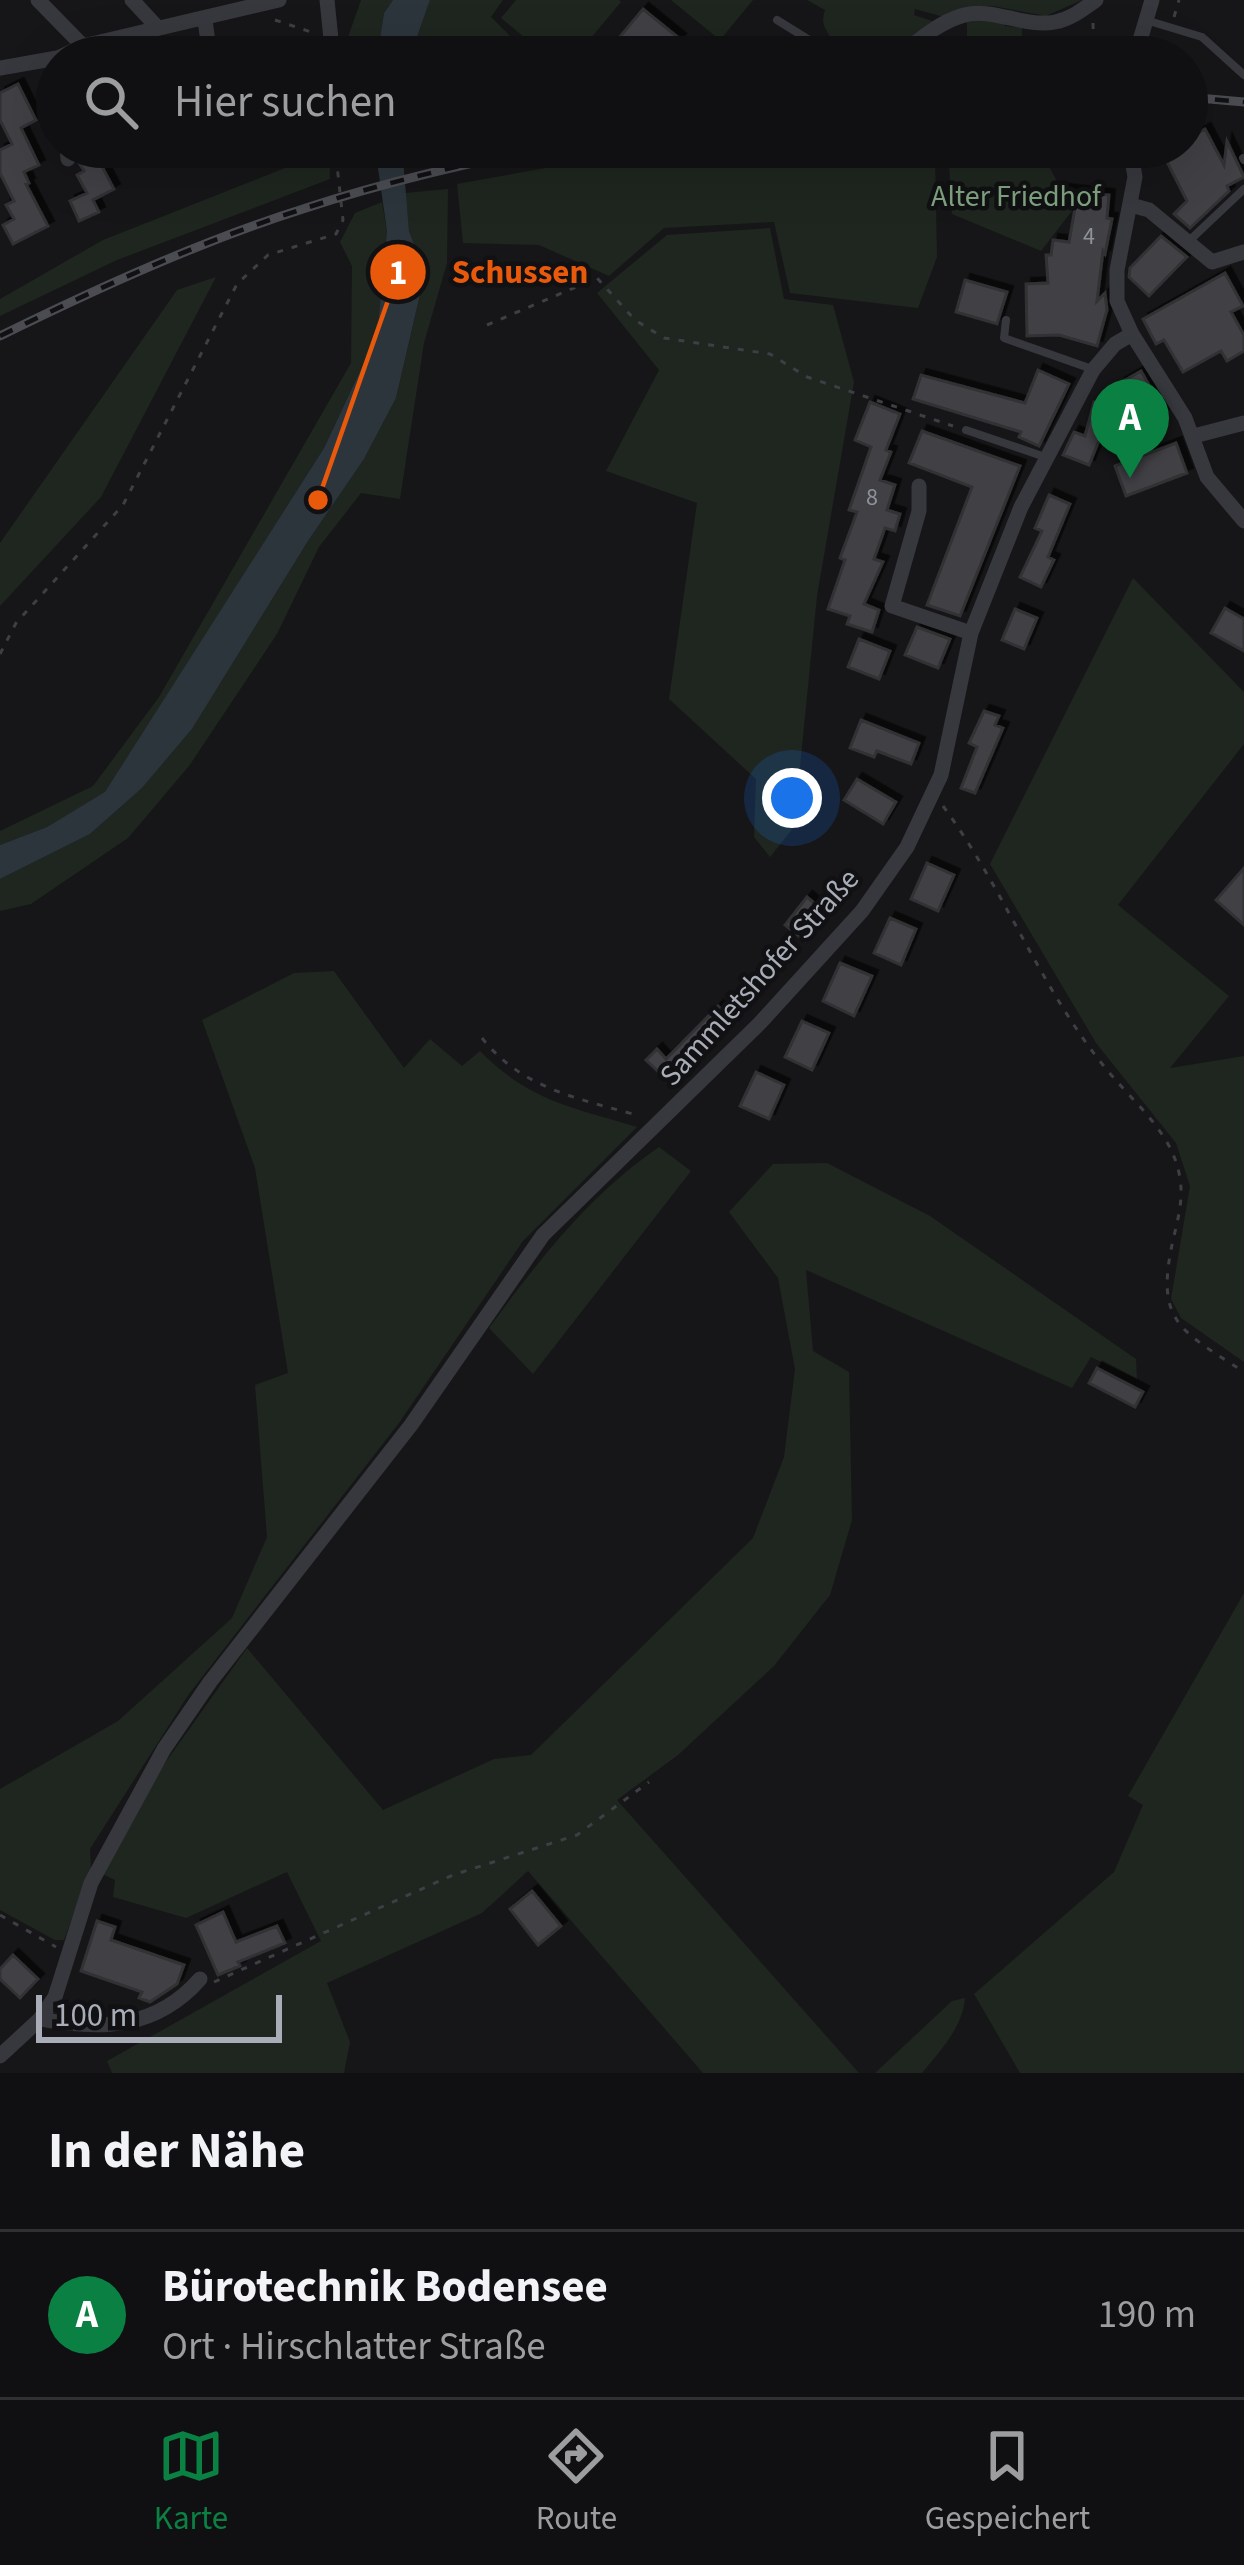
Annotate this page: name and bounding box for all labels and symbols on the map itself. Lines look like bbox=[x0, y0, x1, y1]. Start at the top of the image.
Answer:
park label: Alter Friedhof bbox=[931, 175, 1102, 218]
house number: 4 bbox=[1083, 219, 1095, 254]
callout: Schussen bbox=[368, 237, 612, 306]
text: 1 bbox=[388, 247, 408, 298]
text: Schussen bbox=[452, 249, 588, 296]
pin: A bbox=[1091, 379, 1169, 478]
house number: 8 bbox=[866, 480, 878, 515]
your location bbox=[762, 768, 822, 828]
street label: Sammletshofer Straße bbox=[650, 859, 869, 1096]
scale bar bbox=[36, 1989, 282, 2042]

